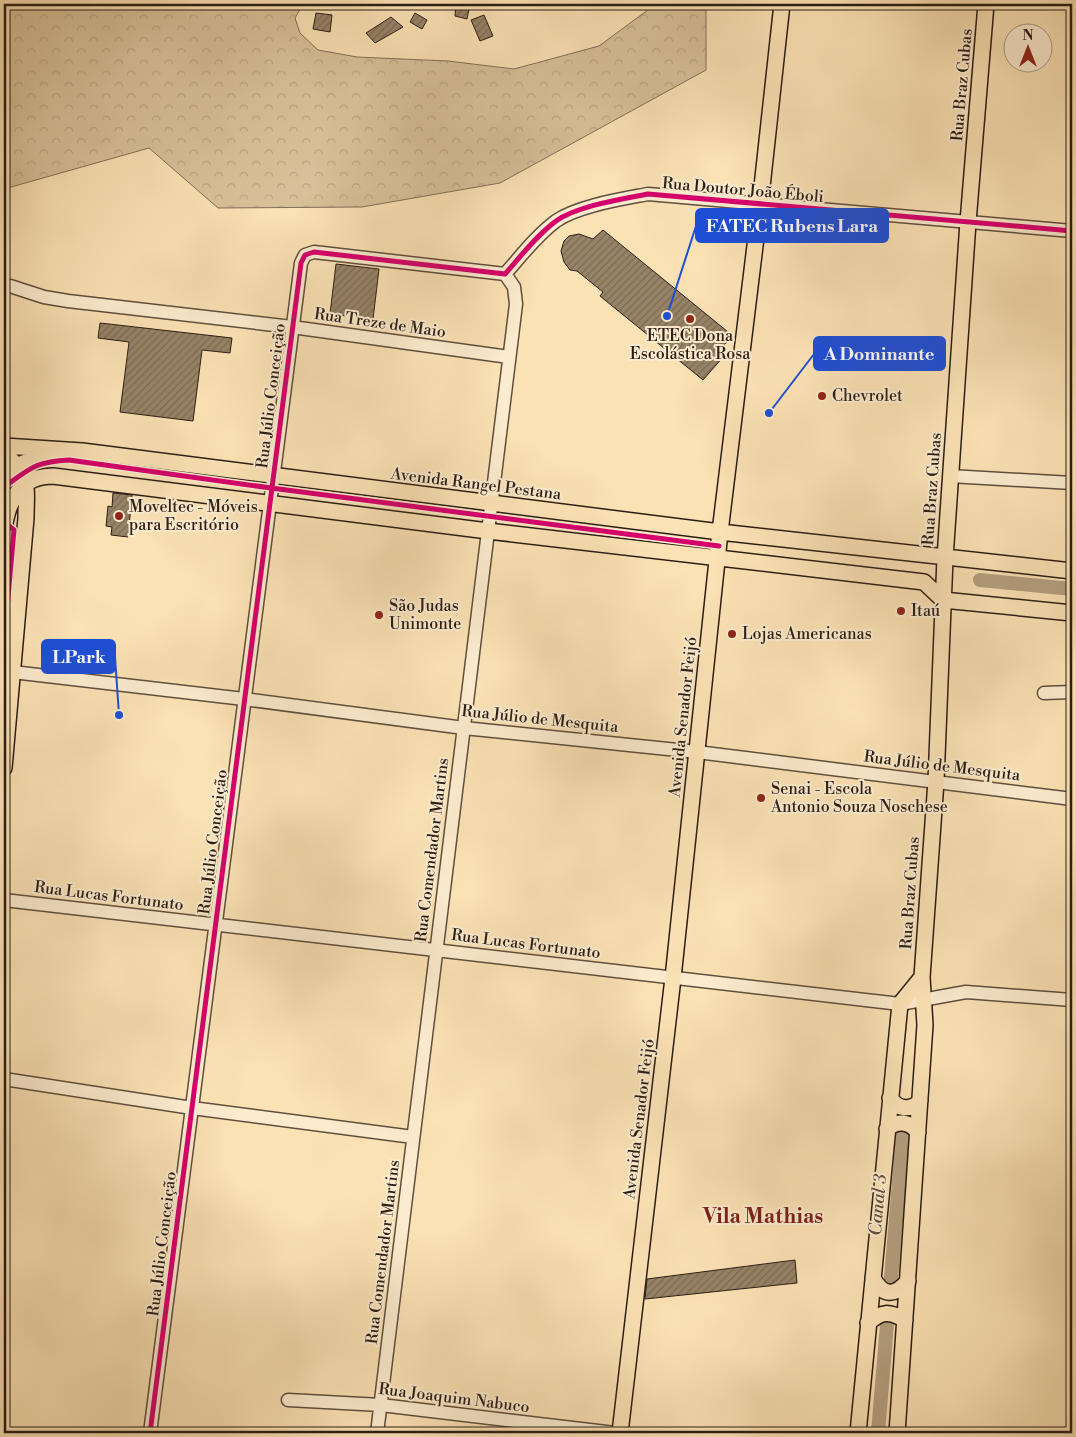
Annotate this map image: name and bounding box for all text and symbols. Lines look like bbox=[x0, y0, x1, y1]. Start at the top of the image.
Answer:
north arrow bbox=[1004, 22, 1054, 72]
text: N bbox=[1022, 27, 1034, 45]
street label: Rua Braz Cubas bbox=[947, 28, 977, 142]
street label: Rua Doutor João Éboli bbox=[661, 171, 825, 207]
callout: FATEC Rubens Lara bbox=[696, 209, 888, 242]
text: FATEC Rubens Lara bbox=[706, 215, 878, 238]
street label: Rua Treze de Maio bbox=[313, 304, 447, 342]
marker: ETEC Dona Escolástica Rosa bbox=[684, 313, 696, 325]
street label: Rua Júlio Conceição bbox=[252, 322, 290, 470]
place label: ETEC Dona Escolástica Rosa bbox=[630, 326, 751, 364]
callout: A Dominante bbox=[814, 337, 945, 370]
text: A Dominante bbox=[823, 343, 935, 366]
place label: Chevrolet bbox=[832, 386, 903, 406]
marker: Chevrolet bbox=[816, 390, 828, 402]
street label: Rua Braz Cubas bbox=[918, 432, 946, 546]
street label: Avenida Rangel Pestana bbox=[389, 464, 563, 504]
place label: Moveltec - Móveis para Escritório bbox=[129, 497, 258, 535]
marker: Moveltec - Móveis para Escritório bbox=[113, 510, 125, 522]
place label: São Judas Unimonte bbox=[389, 596, 461, 634]
place label: Itaú bbox=[911, 601, 940, 621]
marker: Itaú bbox=[895, 605, 907, 617]
marker: São Judas Unimonte bbox=[373, 609, 385, 621]
place label: Lojas Americanas bbox=[742, 624, 872, 644]
marker: Lojas Americanas bbox=[726, 628, 738, 640]
street label: Avenida Senador Feijó bbox=[665, 636, 701, 799]
callout: LPark bbox=[42, 640, 115, 673]
text: LPark bbox=[52, 646, 107, 669]
street label: Rua Júlio de Mesquita bbox=[461, 701, 620, 737]
street label: Rua Júlio de Mesquita bbox=[863, 746, 1022, 786]
street label: Rua Comendador Martins bbox=[411, 757, 453, 943]
street label: Rua Júlio Conceição bbox=[194, 768, 232, 916]
place label: Senai - Escola Antonio Souza Noschese bbox=[770, 779, 948, 817]
marker: Senai - Escola Antonio Souza Noschese bbox=[755, 792, 767, 804]
street label: Rua Braz Cubas bbox=[896, 836, 924, 950]
street label: Rua Lucas Fortunato bbox=[33, 877, 185, 915]
street label: Rua Lucas Fortunato bbox=[450, 925, 602, 963]
street label: Avenida Senador Feijó bbox=[619, 1038, 659, 1201]
street label: Rua Comendador Martins bbox=[362, 1159, 404, 1345]
street label: Rua Júlio Conceição bbox=[143, 1170, 181, 1318]
water label: Canal 3 bbox=[864, 1173, 892, 1237]
district label: Vila Mathias bbox=[702, 1204, 823, 1230]
street label: Rua Joaquim Nabuco bbox=[377, 1379, 531, 1417]

